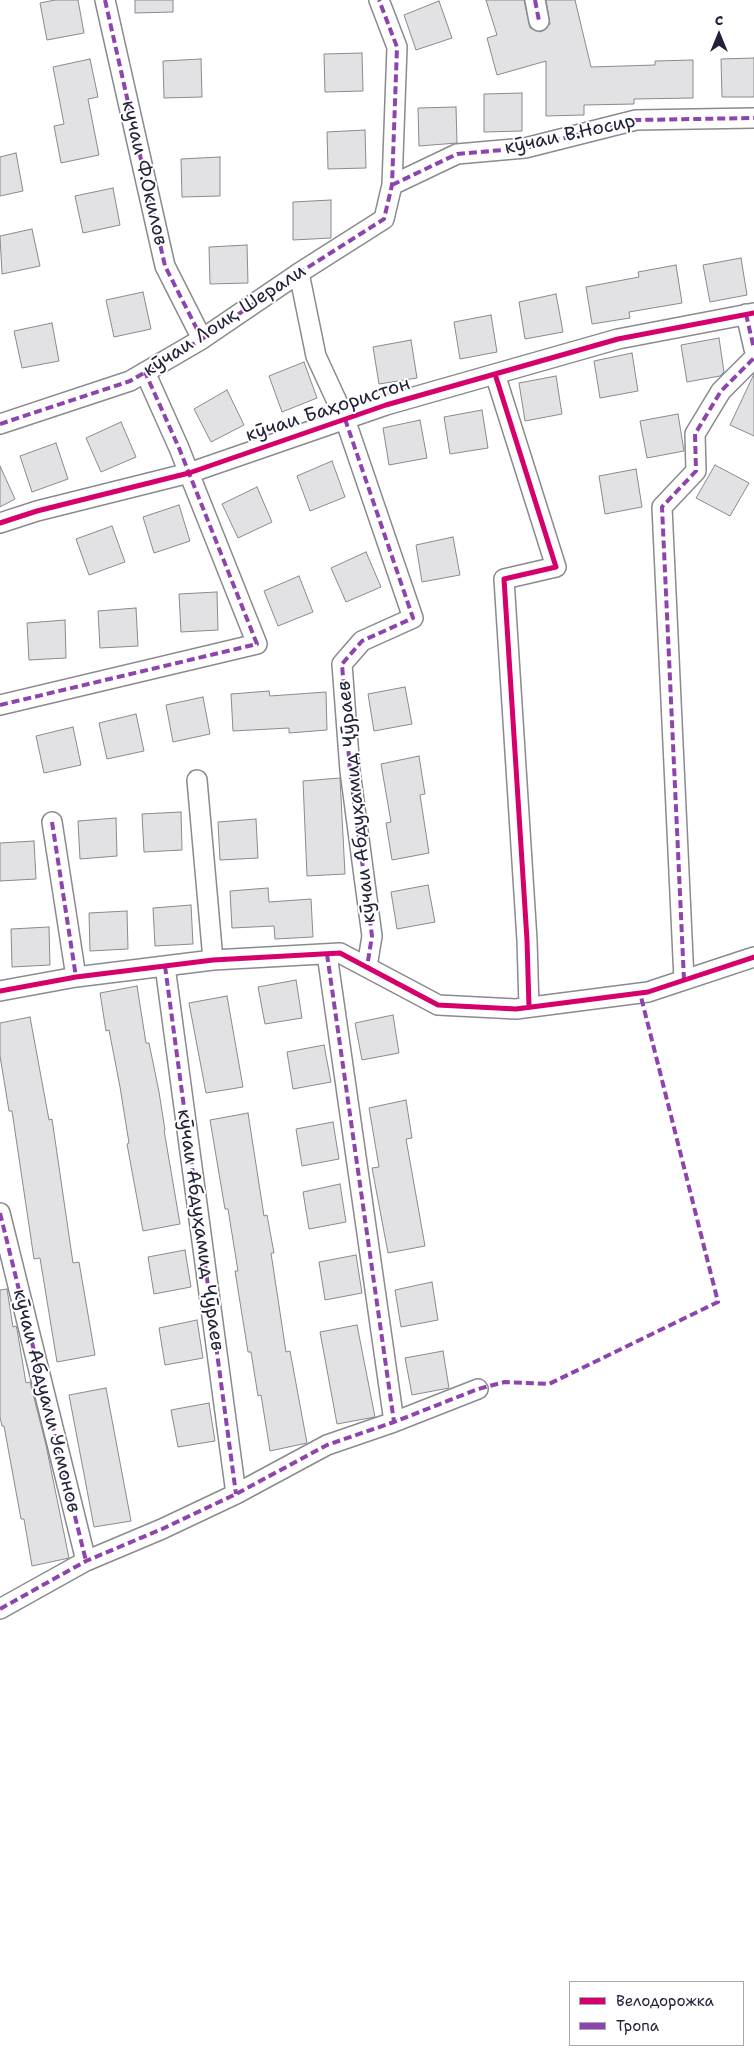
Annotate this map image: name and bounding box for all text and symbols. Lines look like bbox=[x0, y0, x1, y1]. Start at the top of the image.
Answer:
north arrow bbox=[694, 10, 744, 60]
text: С bbox=[715, 11, 723, 29]
street label: кучаи Ф.Окилов bbox=[116, 98, 172, 248]
street label: кӯчаи В.Носир bbox=[503, 110, 637, 160]
street label: кӯчаи Лоиқ Шерали bbox=[139, 260, 311, 382]
street label: кӯчаи Баҳористон bbox=[243, 373, 413, 447]
street label: кӯчаи Абдуҳамид Ҷӯраев bbox=[333, 680, 381, 924]
street label: кӯчаи Абдуҳамид Ҷӯраев bbox=[172, 1108, 228, 1352]
street label: кӯчаи Абдуали Усмонов bbox=[7, 1287, 85, 1515]
legend bbox=[569, 1981, 744, 2046]
text: Велодорожка bbox=[616, 1991, 714, 2011]
text: Тропа bbox=[616, 2016, 659, 2036]

